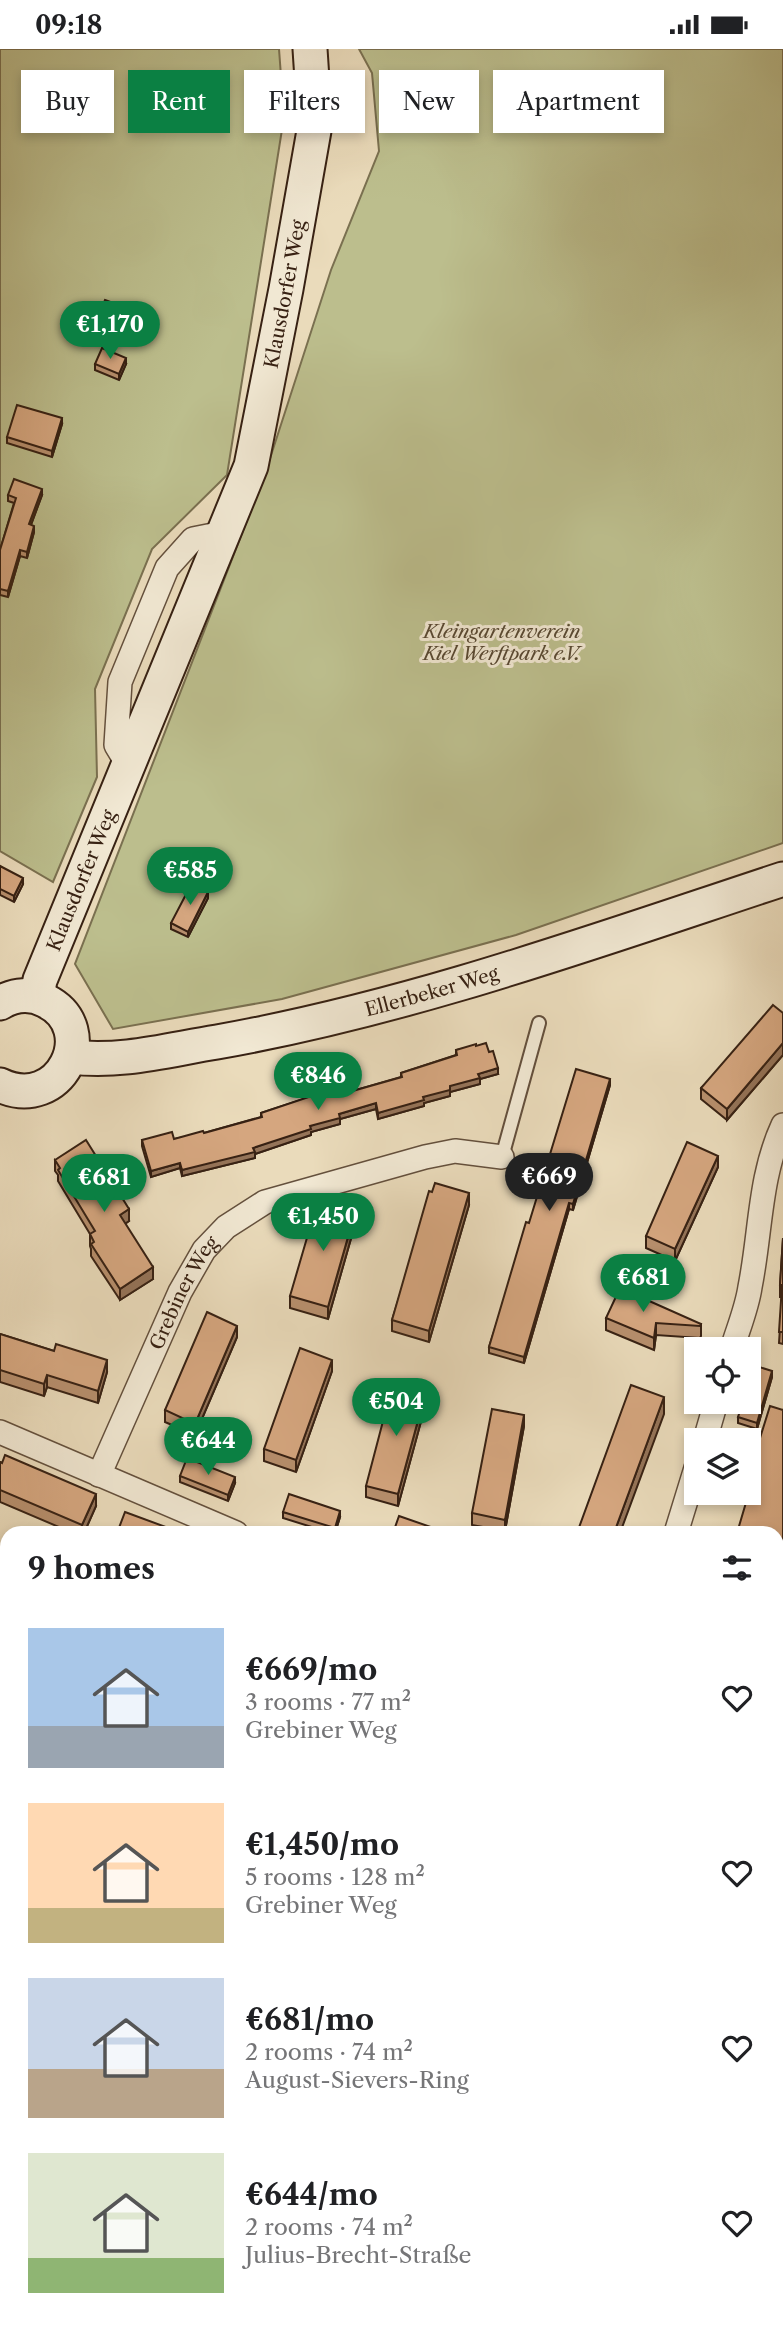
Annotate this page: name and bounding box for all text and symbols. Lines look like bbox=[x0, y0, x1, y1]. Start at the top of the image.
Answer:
text: 09:18 bbox=[35, 9, 103, 41]
chip: Buy bbox=[21, 70, 114, 133]
chip: Rent bbox=[128, 70, 230, 133]
chip: Filters bbox=[244, 70, 365, 133]
chip: New bbox=[379, 70, 479, 133]
chip: Apartment bbox=[493, 70, 664, 133]
street label: Klausdorfer Weg bbox=[260, 217, 310, 371]
pin: €1,170 bbox=[53, 301, 167, 361]
text: €1,170 bbox=[76, 310, 144, 338]
park label: Kleingartenverein Kiel Werftpark e.V. bbox=[421, 620, 583, 665]
street label: Klausdorfer Weg bbox=[42, 806, 121, 955]
pin: €585 bbox=[149, 847, 231, 907]
text: €585 bbox=[163, 856, 217, 884]
street label: Ellerbeker Weg bbox=[362, 961, 502, 1021]
pin: €846 bbox=[277, 1053, 359, 1112]
text: €846 bbox=[290, 1061, 346, 1089]
pin: €669 bbox=[508, 1153, 590, 1213]
pin: €681 bbox=[63, 1155, 145, 1214]
text: €669 bbox=[521, 1162, 577, 1190]
text: €681 bbox=[78, 1163, 130, 1191]
pin: €1,450 bbox=[266, 1193, 380, 1253]
text: €1,450 bbox=[287, 1202, 359, 1230]
street label: Grebiner Weg bbox=[145, 1231, 224, 1353]
pin: €681 bbox=[602, 1255, 684, 1314]
text: €681 bbox=[617, 1263, 669, 1291]
map controls bbox=[684, 1337, 761, 1505]
button: locate bbox=[684, 1337, 761, 1414]
pin: €504 bbox=[355, 1379, 437, 1438]
text: €504 bbox=[368, 1387, 424, 1415]
pin: €644 bbox=[167, 1417, 249, 1477]
text: €644 bbox=[180, 1426, 236, 1454]
button: layers bbox=[684, 1428, 761, 1505]
icon: filters bbox=[718, 1549, 756, 1587]
text: 9 homes bbox=[28, 1550, 155, 1587]
text: €669/mo bbox=[245, 1651, 377, 1688]
icon: home bbox=[84, 1656, 168, 1740]
icon: heart bbox=[718, 1679, 756, 1717]
text: 3 rooms · 77 m² bbox=[245, 1688, 411, 1716]
text: Grebiner Weg bbox=[245, 1716, 397, 1744]
text: €1,450/mo bbox=[245, 1826, 399, 1863]
icon: home bbox=[84, 1831, 168, 1915]
icon: heart bbox=[718, 1854, 756, 1892]
text: 5 rooms · 128 m² bbox=[245, 1863, 425, 1891]
text: Grebiner Weg bbox=[245, 1891, 397, 1919]
text: €681/mo bbox=[245, 2001, 374, 2038]
icon: home bbox=[84, 2006, 168, 2090]
icon: heart bbox=[718, 2029, 756, 2067]
text: 2 rooms · 74 m² bbox=[245, 2038, 413, 2066]
text: August-Sievers-Ring bbox=[245, 2066, 469, 2094]
text: €644/mo bbox=[245, 2176, 378, 2213]
icon: home bbox=[84, 2181, 168, 2265]
icon: heart bbox=[718, 2204, 756, 2242]
text: 2 rooms · 74 m² bbox=[245, 2213, 413, 2241]
text: Julius-Brecht-Straße bbox=[245, 2241, 471, 2269]

